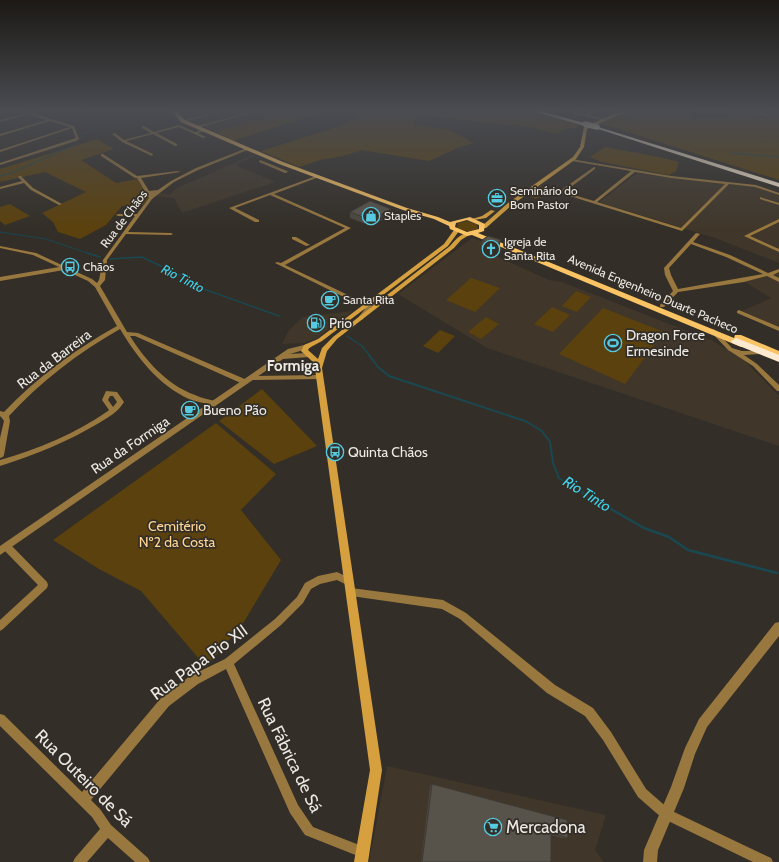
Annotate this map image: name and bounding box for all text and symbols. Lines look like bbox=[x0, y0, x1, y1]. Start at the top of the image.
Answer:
place label: Seminário do Bom Pastor bbox=[510, 183, 578, 212]
street label: Rua de Chãos bbox=[97, 187, 150, 251]
office icon: Seminário do Bom Pastor bbox=[487, 188, 507, 208]
shop icon: Staples bbox=[361, 206, 381, 226]
place label: Staples bbox=[384, 208, 421, 223]
place label: Igreja de Santa Rita bbox=[504, 234, 556, 263]
church icon: Igreja de Santa Rita bbox=[481, 239, 501, 259]
street label: Avenida Engenheiro Duarte Pacheco bbox=[566, 251, 741, 336]
bus stop icon: Chãos bbox=[60, 257, 80, 277]
place label: Chãos bbox=[83, 259, 114, 274]
water label: Rio Tinto bbox=[159, 260, 207, 296]
cafe icon: Santa Rita bbox=[320, 290, 340, 310]
place label: Santa Rita bbox=[343, 292, 395, 307]
fuel station icon: Prio bbox=[306, 313, 326, 333]
place label: Prio bbox=[329, 314, 352, 332]
street label: Rua da Barreira bbox=[13, 325, 95, 393]
place label: Dragon Force Ermesinde bbox=[626, 326, 705, 360]
sports icon: Dragon Force Ermesinde bbox=[603, 333, 623, 353]
district label: Formiga bbox=[267, 357, 320, 375]
cafe icon: Bueno Pão bbox=[180, 400, 200, 420]
place label: Bueno Pão bbox=[203, 401, 267, 419]
street label: Rua da Formiga bbox=[87, 412, 173, 478]
bus stop icon: Quinta Chãos bbox=[325, 442, 345, 462]
place label: Quinta Chãos bbox=[348, 443, 428, 461]
water label: Rio Tinto bbox=[560, 472, 615, 516]
park label: Cemitério Nº2 da Costa bbox=[139, 517, 216, 551]
street label: Rua Papa Pio XII bbox=[147, 620, 251, 704]
street label: Rua Fábrica de Sá bbox=[254, 694, 327, 816]
street label: Rua Outeiro de Sá bbox=[31, 725, 137, 831]
supermarket icon: Mercadona bbox=[483, 817, 503, 837]
place label: Mercadona bbox=[506, 817, 587, 837]

